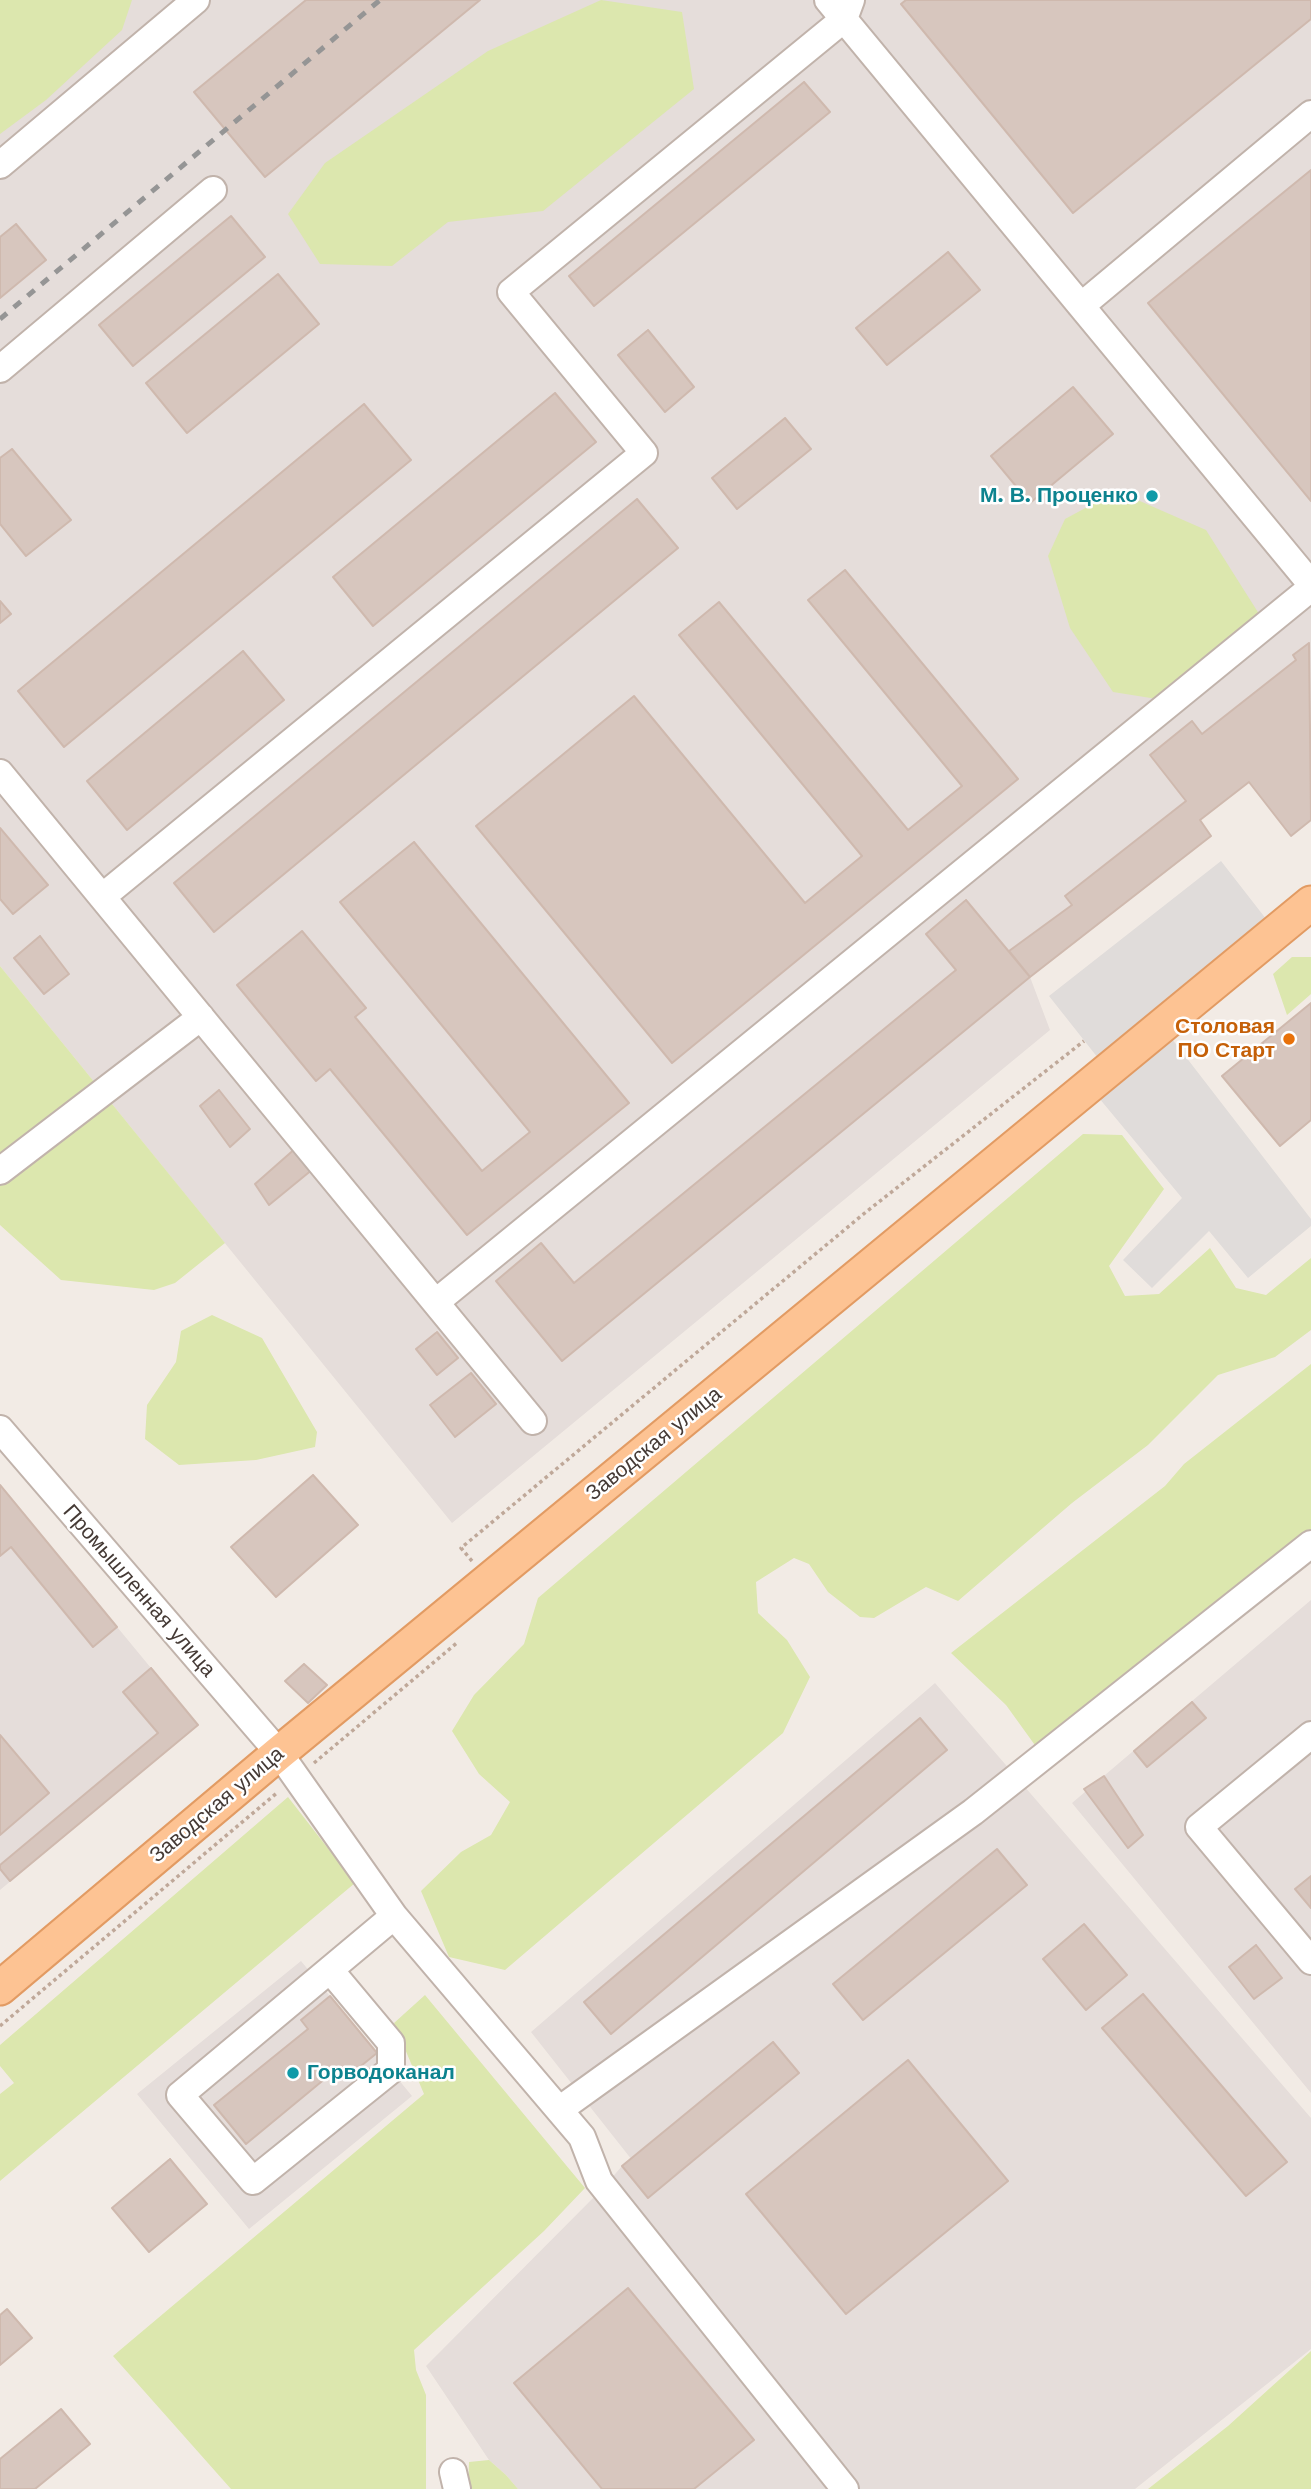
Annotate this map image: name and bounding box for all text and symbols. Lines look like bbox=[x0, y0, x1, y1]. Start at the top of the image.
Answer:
place label: М. В. Проценко bbox=[980, 483, 1138, 509]
marker: М. В. Проценко bbox=[1144, 488, 1160, 504]
place label: Столовая ПО Старт bbox=[1175, 1014, 1275, 1064]
marker: Столовая ПО Старт bbox=[1281, 1031, 1297, 1047]
street label: Заводская улица bbox=[581, 1382, 727, 1506]
street label: Промышленная улица bbox=[57, 1500, 221, 1682]
street label: Заводская улица bbox=[145, 1742, 289, 1868]
place label: Горводоканал bbox=[307, 2060, 455, 2086]
marker: Горводоканал bbox=[285, 2065, 301, 2081]

